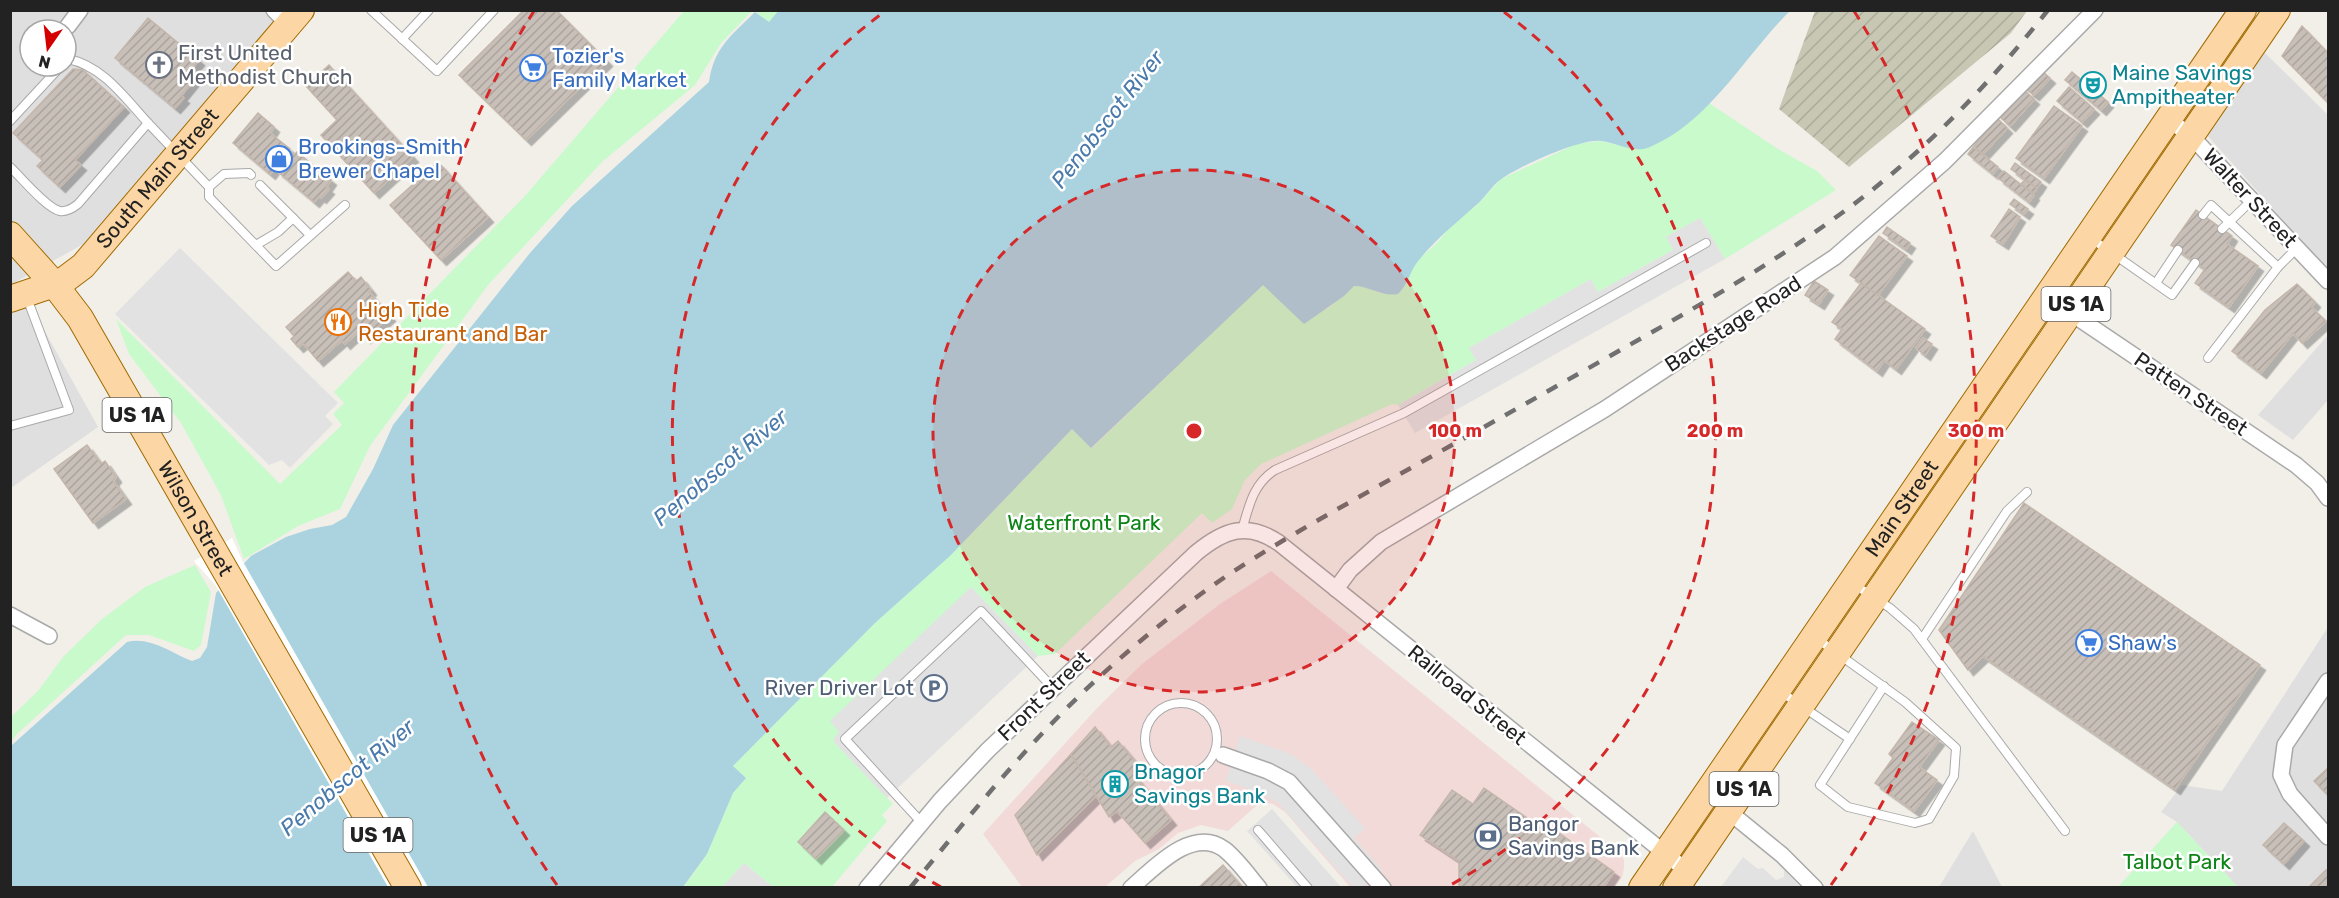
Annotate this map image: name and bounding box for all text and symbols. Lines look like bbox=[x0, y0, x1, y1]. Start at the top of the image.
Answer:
north arrow bbox=[18, 18, 78, 78]
place label: First United Methodist Church bbox=[178, 40, 353, 89]
place label: Tozier's Family Market bbox=[552, 43, 687, 92]
water label: Penobscot River bbox=[1045, 44, 1171, 194]
church icon: First United Methodist Church bbox=[144, 50, 174, 80]
text: N bbox=[37, 51, 52, 73]
supermarket icon: Tozier's Family Market bbox=[518, 53, 548, 83]
place label: Maine Savings Ampitheater bbox=[2112, 60, 2252, 109]
theatre icon: Maine Savings Ampitheater bbox=[2078, 70, 2108, 100]
street label: South Main Street bbox=[91, 103, 224, 253]
place label: Brookings-Smith Brewer Chapel bbox=[298, 134, 463, 183]
street label: Walter Street bbox=[2198, 143, 2303, 252]
shop icon: Brookings-Smith Brewer Chapel bbox=[264, 144, 294, 174]
street label: Backstage Road bbox=[1660, 270, 1806, 377]
road number: US 1A bbox=[2042, 287, 2110, 321]
place label: High Tide Restaurant and Bar bbox=[358, 297, 547, 346]
restaurant icon: High Tide Restaurant and Bar bbox=[323, 307, 353, 337]
street label: Patten Street bbox=[2130, 346, 2253, 441]
road number: US 1A bbox=[102, 398, 172, 432]
water label: Penobscot River bbox=[648, 402, 794, 532]
text: 100 m bbox=[1428, 420, 1482, 442]
text: 200 m bbox=[1687, 420, 1743, 442]
text: 300 m bbox=[1948, 420, 2004, 442]
centre of rings bbox=[1184, 421, 1204, 441]
street label: Main Street bbox=[1859, 455, 1943, 561]
street label: Wilson Street bbox=[153, 456, 239, 580]
park label: Waterfront Park bbox=[1007, 510, 1161, 535]
supermarket icon: Shaw's bbox=[2074, 628, 2104, 658]
place label: Shaw's bbox=[2108, 630, 2177, 655]
street label: Railroad Street bbox=[1403, 639, 1532, 750]
street label: Front Street bbox=[992, 646, 1095, 746]
parking icon: River Driver Lot bbox=[919, 673, 949, 703]
place label: River Driver Lot bbox=[765, 675, 914, 700]
water label: Penobscot River bbox=[275, 712, 421, 842]
place label: Bnagor Savings Bank bbox=[1134, 759, 1266, 808]
building icon: Bnagor Savings Bank bbox=[1100, 769, 1130, 799]
road number: US 1A bbox=[1710, 772, 1778, 806]
place label: Bangor Savings Bank bbox=[1508, 811, 1640, 860]
road number: US 1A bbox=[344, 818, 412, 852]
bank icon: Bangor Savings Bank bbox=[1473, 821, 1503, 851]
park label: Talbot Park bbox=[2123, 849, 2231, 874]

